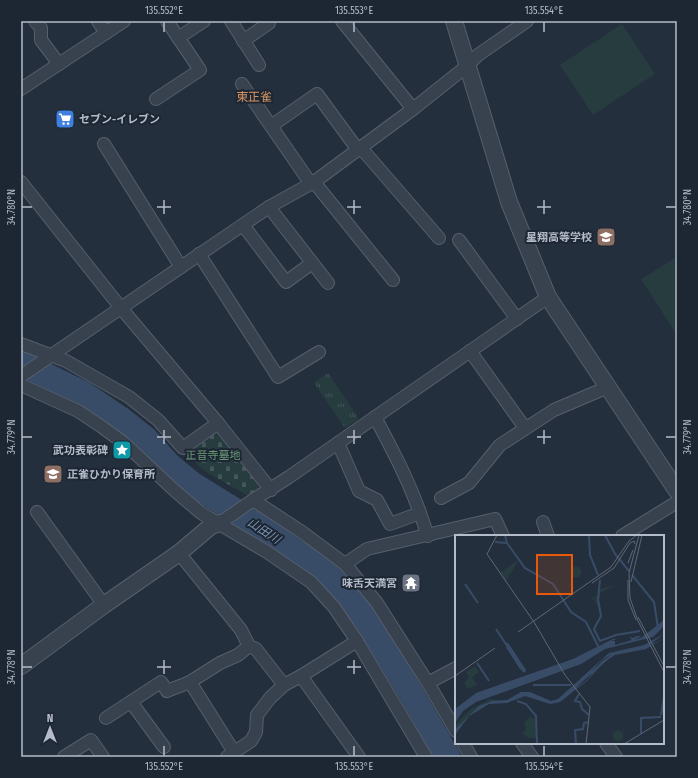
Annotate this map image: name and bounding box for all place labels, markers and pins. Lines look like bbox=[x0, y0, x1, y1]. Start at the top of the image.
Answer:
supermarket icon: セブン-イレブン bbox=[54, 108, 76, 130]
place label: セブン-イレブン bbox=[79, 113, 160, 126]
school or university icon: 星翔高等学校 bbox=[595, 226, 617, 248]
place label: 星翔高等学校 bbox=[526, 231, 592, 244]
place icon: 武功表彰碑 bbox=[111, 439, 133, 461]
place label: 武功表彰碑 bbox=[53, 444, 108, 457]
school or university icon: 正雀ひかり保育所 bbox=[42, 463, 64, 485]
place label: 正雀ひかり保育所 bbox=[67, 468, 155, 481]
temple icon: 味舌天満宮 bbox=[400, 572, 422, 594]
place label: 味舌天満宮 bbox=[342, 577, 397, 590]

